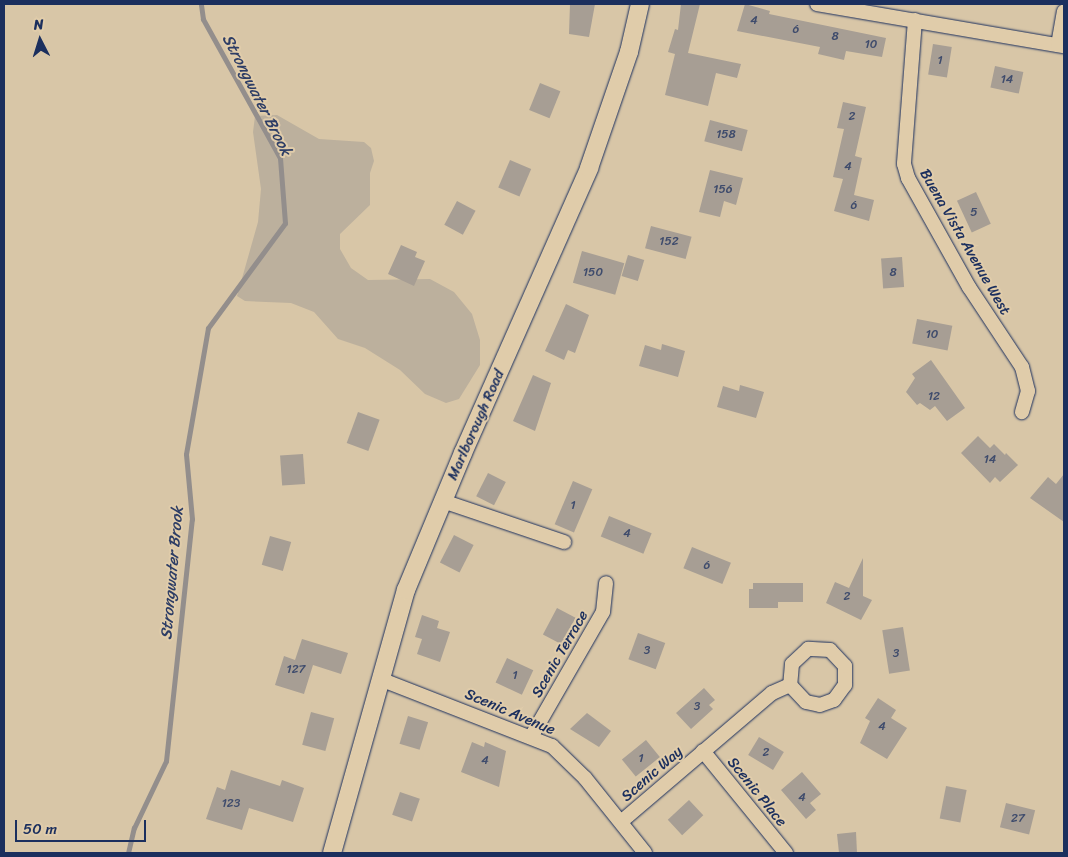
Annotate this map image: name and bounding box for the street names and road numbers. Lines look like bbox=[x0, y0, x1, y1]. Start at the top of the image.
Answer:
street label: Buena Vista Avenue West bbox=[915, 165, 1015, 319]
street label: Marlborough Road bbox=[444, 367, 508, 483]
street label: Scenic Terrace bbox=[528, 607, 592, 701]
street label: Scenic Avenue bbox=[462, 685, 558, 739]
street label: Scenic Way bbox=[618, 743, 686, 805]
street label: Scenic Place bbox=[723, 754, 791, 830]

